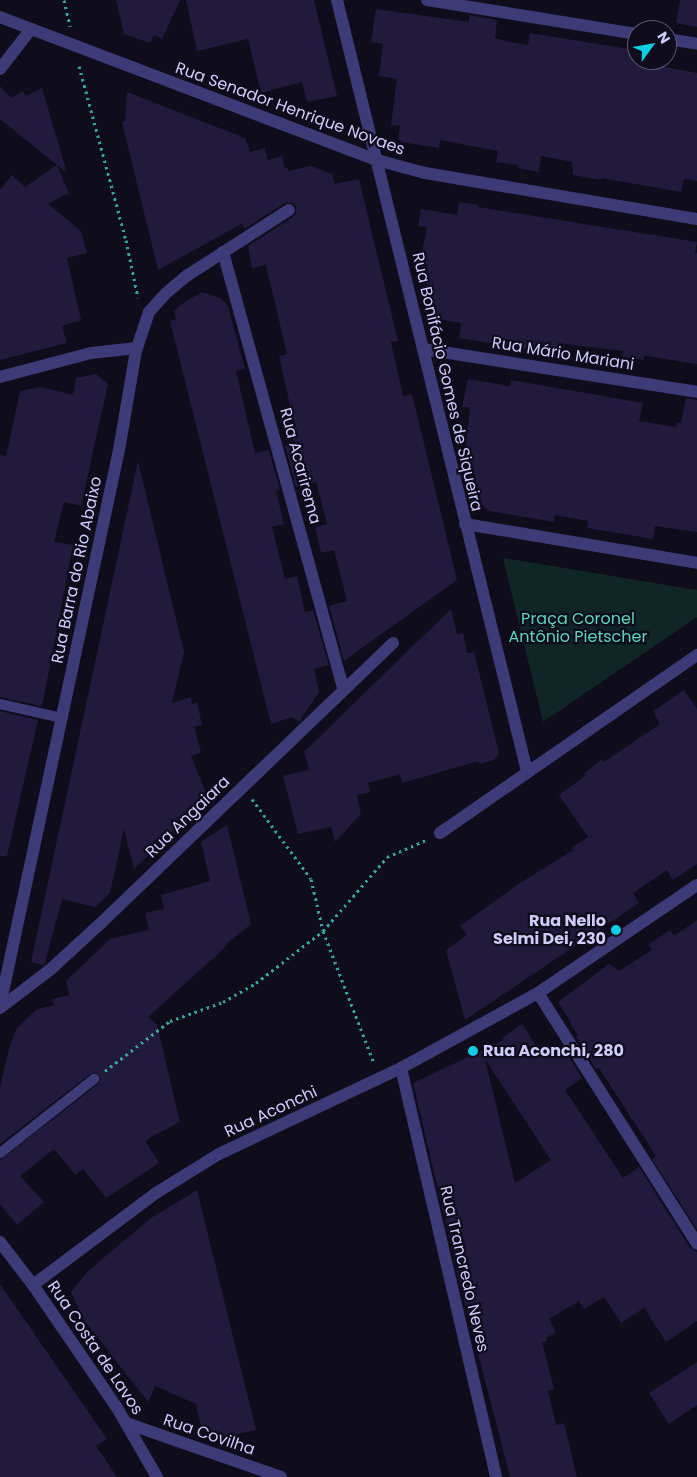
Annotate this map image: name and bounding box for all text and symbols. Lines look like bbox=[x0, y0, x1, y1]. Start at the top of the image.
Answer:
north arrow bbox=[627, 20, 677, 70]
text: N bbox=[653, 28, 675, 47]
street label: Rua Senador Henrique Novaes bbox=[173, 58, 407, 160]
street label: Rua Bonifácio Gomes de Siqueira bbox=[408, 251, 486, 513]
street label: Rua Mário Mariani bbox=[491, 333, 635, 375]
street label: Rua Acarirema bbox=[275, 406, 325, 526]
street label: Rua Barra do Rio Abaixo bbox=[48, 475, 106, 665]
park label: Praça Coronel Antônio Pietscher bbox=[509, 609, 647, 647]
street label: Rua Angaiara bbox=[142, 772, 234, 862]
place label: Rua Nello Selmi Dei, 230 bbox=[493, 911, 606, 949]
marker: Rua Nello Selmi Dei, 230 bbox=[610, 924, 622, 936]
place label: Rua Aconchi, 280 bbox=[483, 1041, 624, 1061]
marker: Rua Aconchi, 280 bbox=[467, 1045, 479, 1057]
street label: Rua Aconchi bbox=[222, 1082, 320, 1142]
street label: Rua Trancredo Neves bbox=[436, 1184, 492, 1354]
street label: Rua Costa de Lavos bbox=[43, 1277, 147, 1419]
street label: Rua Covilha bbox=[161, 1410, 257, 1460]

